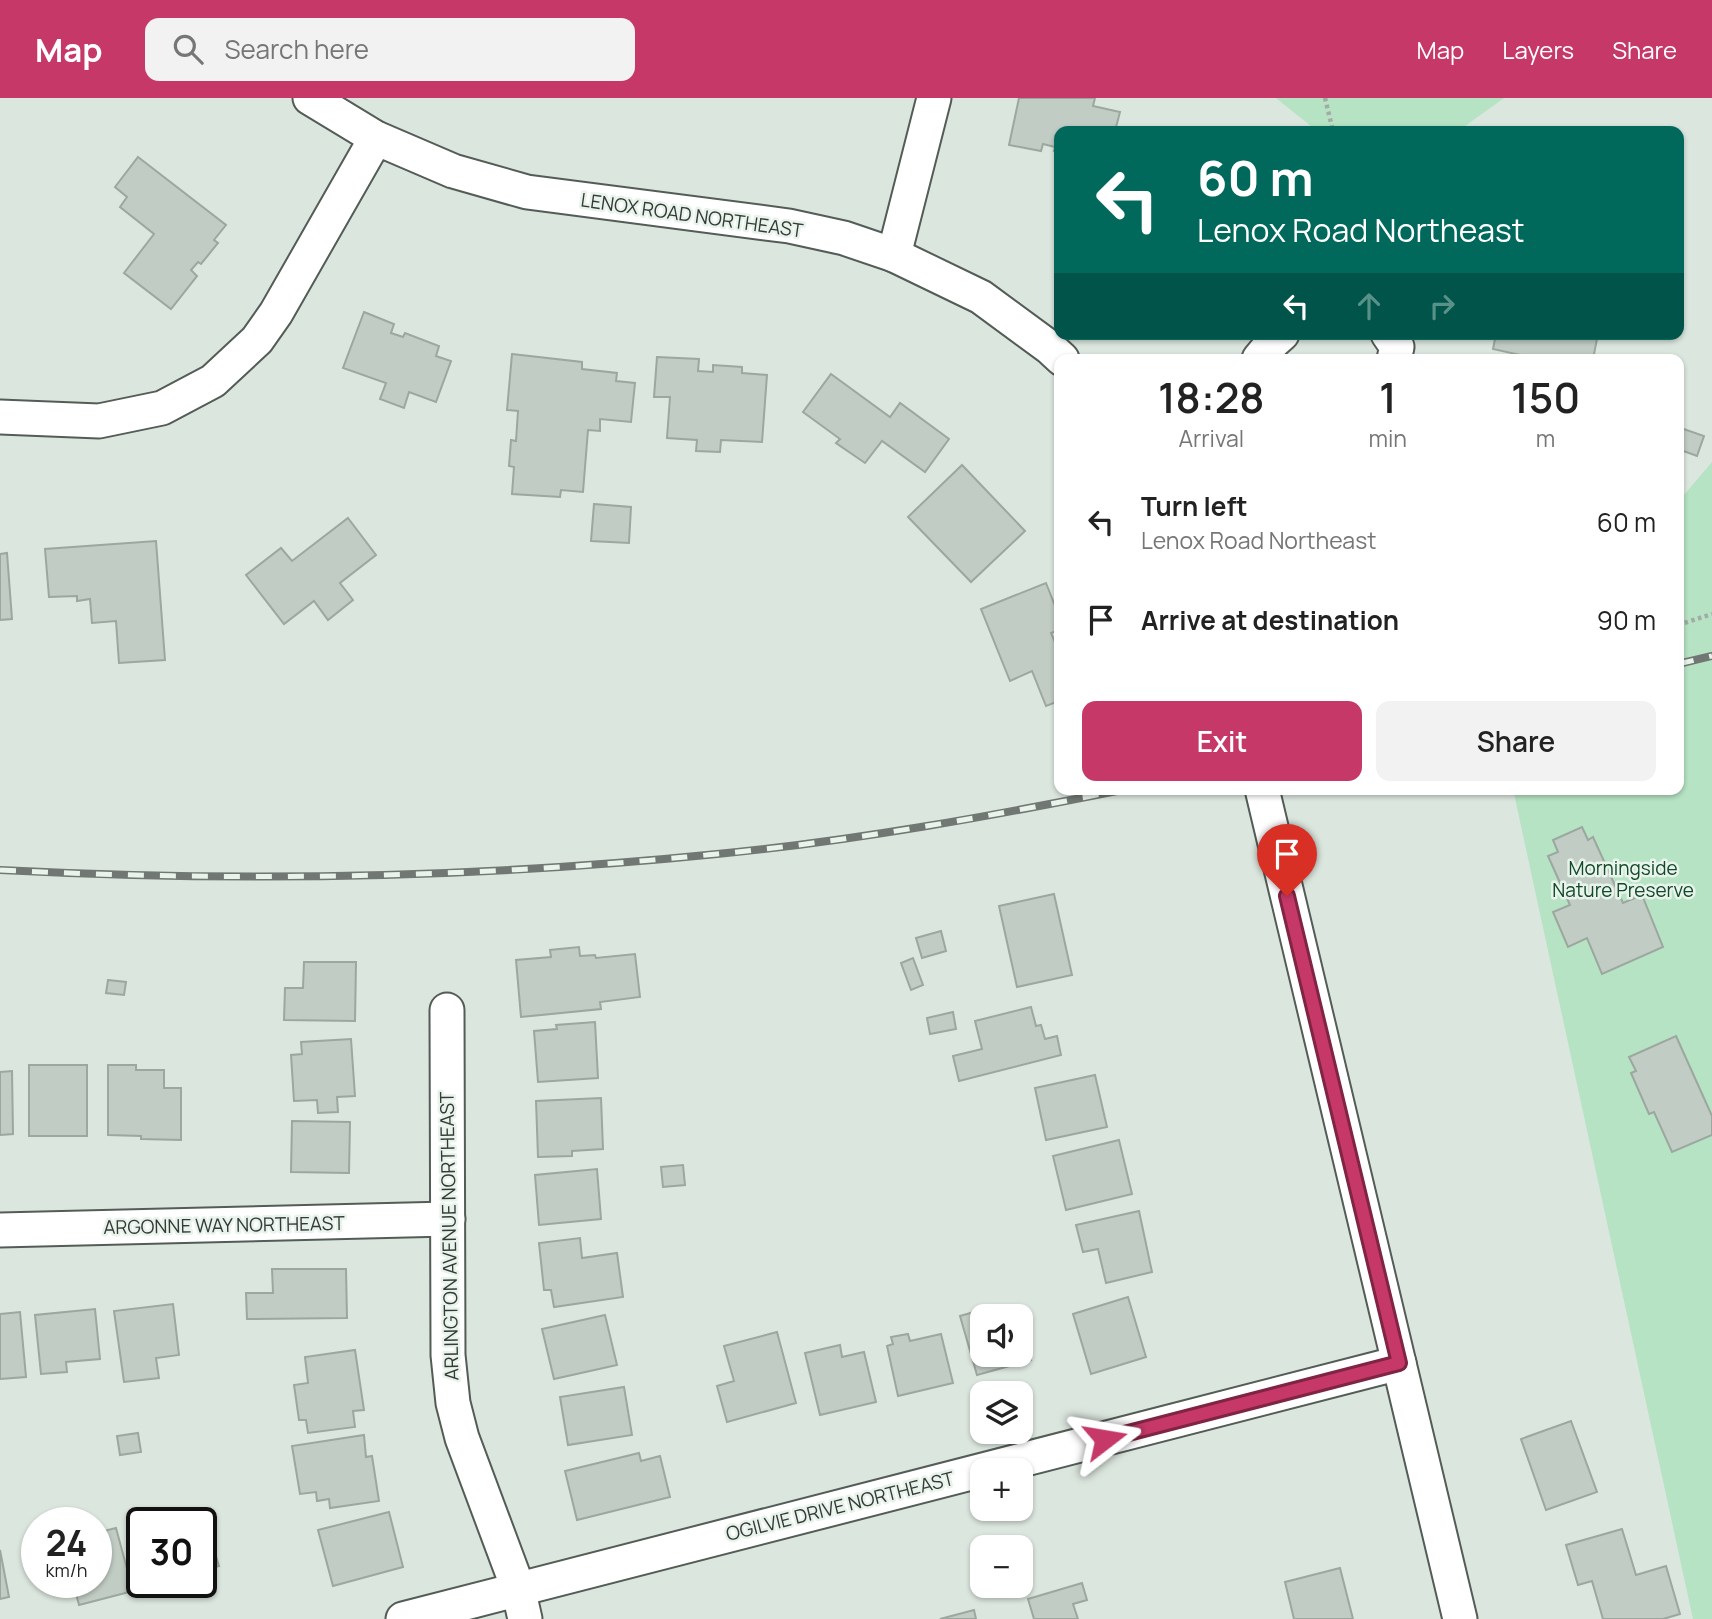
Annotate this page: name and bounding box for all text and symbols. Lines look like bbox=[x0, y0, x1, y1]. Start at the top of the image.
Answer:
search box bbox=[145, 18, 635, 81]
text: Map bbox=[35, 27, 103, 72]
icon: search bbox=[169, 30, 207, 68]
text: Search here bbox=[225, 31, 369, 67]
text: Map bbox=[1417, 33, 1464, 66]
text: Layers bbox=[1502, 33, 1574, 66]
text: Share bbox=[1612, 33, 1677, 66]
text: 60 m bbox=[1197, 144, 1314, 211]
icon: left bbox=[1082, 154, 1173, 245]
street label: LENOX ROAD NORTHEAST bbox=[579, 187, 805, 244]
text: Lenox Road Northeast bbox=[1197, 208, 1525, 252]
icon: left bbox=[1277, 287, 1315, 325]
icon: ahead bbox=[1350, 287, 1388, 325]
icon: right bbox=[1423, 287, 1461, 325]
text: 18:28 bbox=[1158, 368, 1265, 426]
text: 1 bbox=[1379, 368, 1397, 426]
text: 150 bbox=[1511, 368, 1580, 426]
text: Arrival bbox=[1178, 422, 1244, 454]
text: min bbox=[1368, 422, 1407, 454]
text: m bbox=[1536, 422, 1555, 454]
text: Turn left bbox=[1141, 488, 1248, 524]
icon: left bbox=[1082, 503, 1120, 541]
text: 60 m bbox=[1597, 504, 1656, 540]
text: Lenox Road Northeast bbox=[1141, 524, 1376, 556]
icon: arrive bbox=[1082, 601, 1120, 639]
text: Arrive at destination bbox=[1141, 602, 1399, 638]
text: 90 m bbox=[1597, 602, 1656, 638]
button: Exit bbox=[1082, 701, 1362, 781]
button: Share bbox=[1376, 701, 1656, 781]
pin bbox=[1257, 824, 1317, 896]
icon: arrive bbox=[1268, 835, 1306, 873]
park label: Morningside Nature Preserve bbox=[1552, 855, 1694, 903]
street label: ARLINGTON AVENUE NORTHEAST bbox=[433, 1091, 465, 1381]
street label: ARGONNE WAY NORTHEAST bbox=[103, 1210, 346, 1240]
map controls bbox=[970, 1304, 1033, 1598]
button: sound bbox=[970, 1304, 1033, 1367]
button: layers bbox=[970, 1381, 1033, 1444]
position arrow bbox=[1068, 1402, 1142, 1476]
button: + bbox=[970, 1458, 1033, 1521]
street label: OGILVIE DRIVE NORTHEAST bbox=[723, 1465, 957, 1547]
speed limit sign: 30 bbox=[126, 1507, 217, 1598]
text: 24 bbox=[46, 1519, 87, 1567]
button: − bbox=[970, 1535, 1033, 1598]
text: km/h bbox=[46, 1558, 87, 1582]

